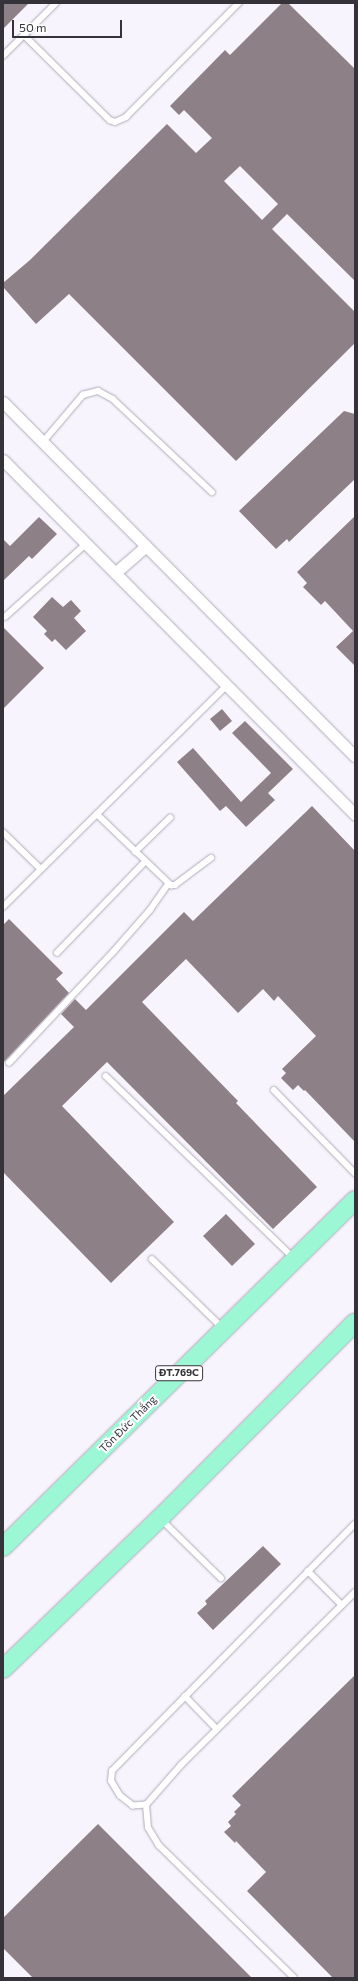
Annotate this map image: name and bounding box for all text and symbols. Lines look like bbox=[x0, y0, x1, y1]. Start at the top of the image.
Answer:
scale bar bbox=[14, 12, 124, 38]
text: 50 m bbox=[19, 20, 47, 34]
road number: ĐT.769C bbox=[155, 1365, 203, 1381]
street label: Tôn Đức Thắng bbox=[97, 1393, 159, 1455]

